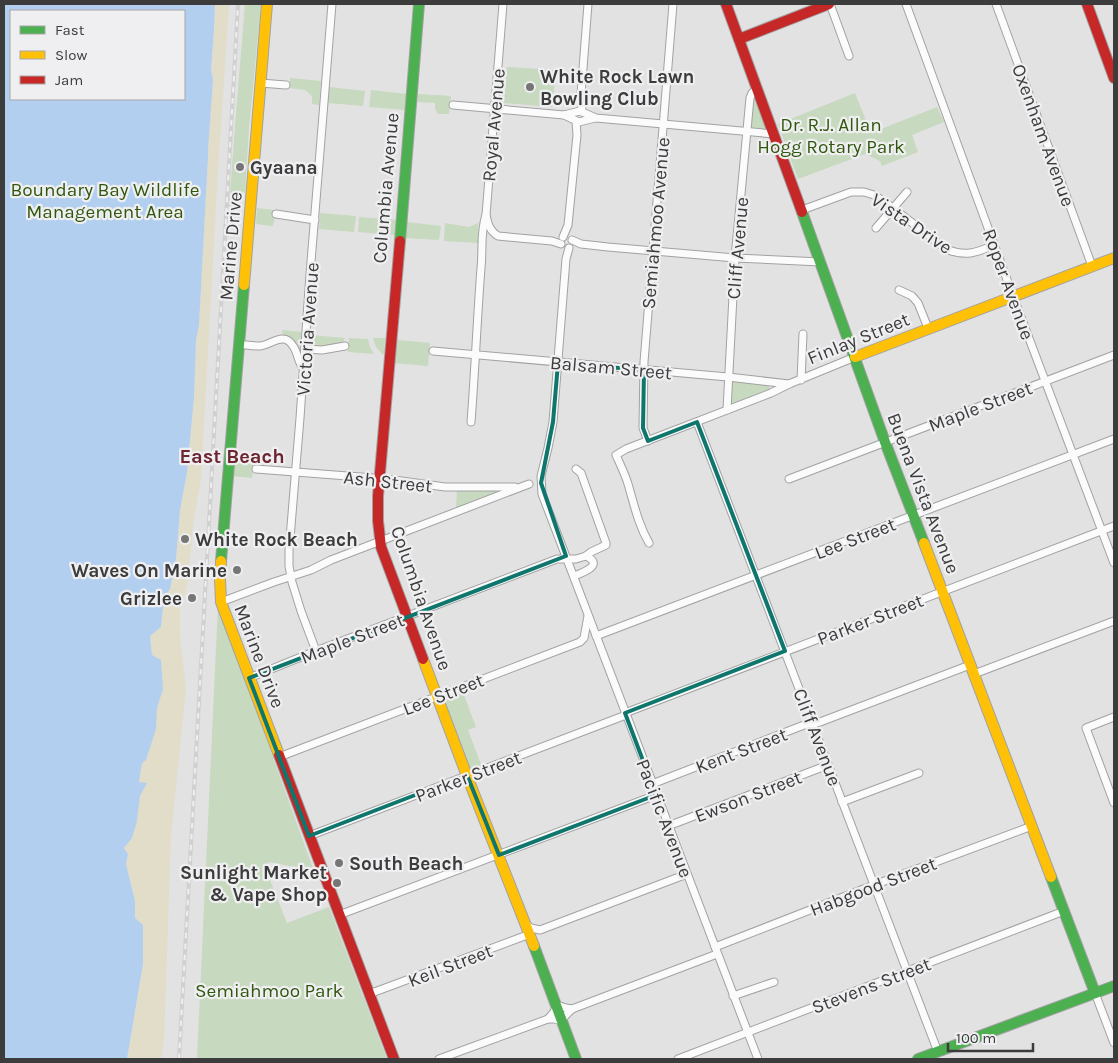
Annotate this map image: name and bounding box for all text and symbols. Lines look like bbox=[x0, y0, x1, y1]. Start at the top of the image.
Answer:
legend bbox=[10, 10, 185, 100]
text: Fast bbox=[55, 21, 85, 39]
text: Slow bbox=[55, 46, 87, 64]
street label: Oxenham Avenue bbox=[1007, 61, 1079, 210]
place label: White Rock Lawn Bowling Club bbox=[540, 66, 694, 110]
street label: Royal Avenue bbox=[478, 68, 510, 183]
text: Jam bbox=[55, 71, 83, 89]
marker: White Rock Lawn Bowling Club bbox=[524, 81, 536, 93]
street label: Columbia Avenue bbox=[368, 112, 404, 264]
park label: Dr. R.J. Allan Hogg Rotary Park bbox=[757, 114, 905, 158]
street label: Semiahmoo Avenue bbox=[638, 136, 674, 310]
place label: Gyaana bbox=[250, 157, 318, 179]
marker: Gyaana bbox=[234, 161, 246, 173]
park label: Boundary Bay Wildlife Management Area bbox=[10, 179, 200, 223]
street label: Vista Drive bbox=[867, 189, 956, 259]
street label: Marine Drive bbox=[215, 191, 247, 301]
street label: Cliff Avenue bbox=[723, 196, 753, 300]
street label: Roper Avenue bbox=[978, 226, 1038, 343]
street label: Victoria Avenue bbox=[292, 262, 324, 397]
street label: Finlay Street bbox=[804, 308, 913, 369]
street label: Balsam Street bbox=[549, 352, 673, 384]
street label: Maple Street bbox=[925, 377, 1035, 437]
street label: Buena Vista Avenue bbox=[882, 410, 964, 577]
district label: East Beach bbox=[179, 445, 285, 468]
street label: Ash Street bbox=[342, 466, 433, 498]
street label: Lee Street bbox=[812, 513, 899, 564]
street label: Columbia Avenue bbox=[386, 523, 456, 673]
place label: White Rock Beach bbox=[195, 529, 358, 551]
marker: White Rock Beach bbox=[179, 533, 191, 545]
place label: Waves On Marine bbox=[71, 560, 227, 582]
marker: Waves On Marine bbox=[231, 564, 243, 576]
place label: Grizlee bbox=[120, 588, 182, 610]
street label: Parker Street bbox=[814, 590, 927, 650]
marker: Grizlee bbox=[186, 592, 198, 604]
street label: Marine Drive bbox=[229, 601, 289, 711]
street label: Maple Street bbox=[297, 609, 407, 669]
street label: Lee Street bbox=[400, 669, 487, 720]
street label: Cliff Avenue bbox=[788, 685, 846, 789]
street label: Kent Street bbox=[692, 723, 790, 779]
street label: Parker Street bbox=[412, 747, 525, 807]
street label: Pacific Avenue bbox=[631, 756, 697, 881]
street label: Ewson Street bbox=[692, 766, 805, 827]
place label: South Beach bbox=[349, 853, 463, 875]
street label: Habgood Street bbox=[807, 853, 940, 921]
marker: South Beach bbox=[333, 857, 345, 869]
place label: Sunlight Market & Vape Shop bbox=[180, 862, 327, 906]
marker: Sunlight Market & Vape Shop bbox=[331, 877, 343, 889]
street label: Keil Street bbox=[405, 940, 496, 992]
street label: Stevens Street bbox=[809, 953, 934, 1019]
park label: Semiahmoo Park bbox=[195, 980, 343, 1002]
scale bar bbox=[948, 1020, 1033, 1052]
text: 100 m bbox=[956, 1029, 996, 1047]

